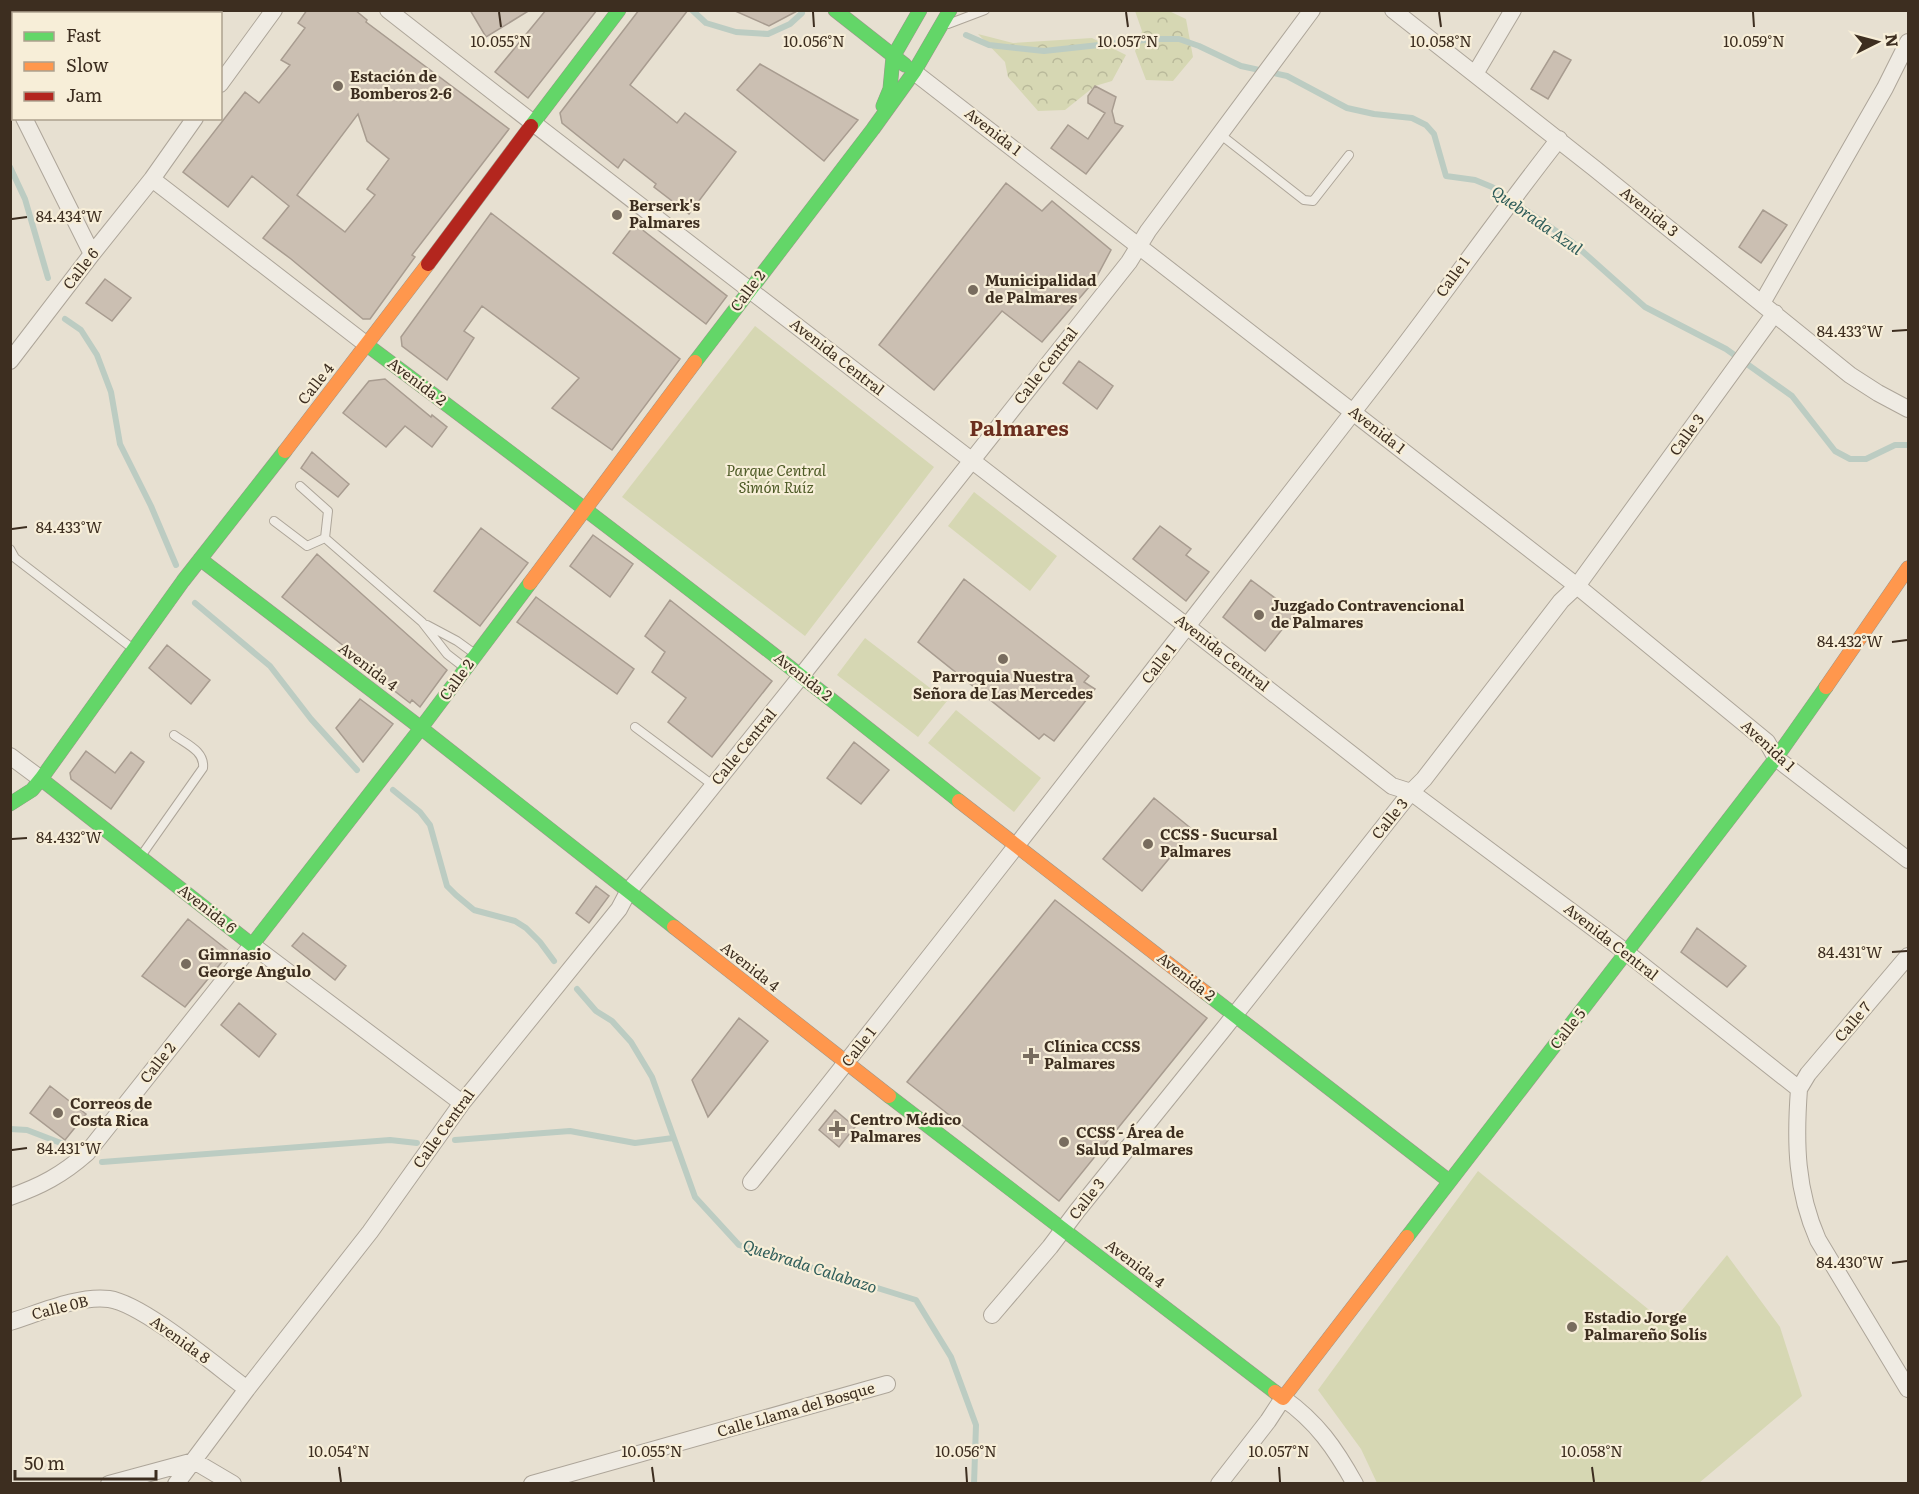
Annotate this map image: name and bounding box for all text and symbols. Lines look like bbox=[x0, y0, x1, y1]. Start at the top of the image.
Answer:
legend bbox=[12, 12, 222, 120]
north arrow bbox=[1847, 12, 1907, 72]
text: Fast bbox=[66, 21, 102, 48]
text: 10.055°N bbox=[470, 29, 532, 52]
text: 10.056°N bbox=[783, 29, 845, 52]
text: 10.057°N bbox=[1097, 29, 1159, 52]
text: 10.058°N bbox=[1410, 29, 1472, 52]
text: 10.059°N bbox=[1723, 29, 1785, 52]
text: N bbox=[1880, 32, 1906, 48]
text: Slow bbox=[66, 51, 109, 78]
place label: Estación de Bomberos 2-6 bbox=[350, 64, 452, 104]
marker: Estación de Bomberos 2-6 bbox=[331, 79, 345, 93]
text: Jam bbox=[66, 81, 102, 108]
street label: Avenida 1 bbox=[960, 101, 1027, 161]
water label: Quebrada Azul bbox=[1487, 179, 1588, 260]
street label: Avenida 3 bbox=[1616, 180, 1684, 242]
place label: Berserk's Palmares bbox=[629, 193, 701, 233]
text: 84.434°W bbox=[36, 204, 103, 227]
marker: Berserk's Palmares bbox=[610, 208, 624, 222]
street label: Calle 6 bbox=[56, 242, 103, 294]
street label: Calle 1 bbox=[1429, 251, 1474, 301]
street label: Calle 2 bbox=[724, 264, 770, 316]
place label: Municipalidad de Palmares bbox=[985, 268, 1097, 308]
marker: Municipalidad de Palmares bbox=[966, 283, 980, 297]
street label: Avenida Central bbox=[786, 311, 890, 400]
text: 84.433°W bbox=[1817, 319, 1884, 342]
street label: Calle Central bbox=[1007, 321, 1082, 409]
street label: Avenida 2 bbox=[384, 351, 453, 411]
street label: Calle 4 bbox=[291, 357, 338, 409]
street label: Avenida 1 bbox=[1344, 399, 1411, 459]
street label: Calle 3 bbox=[1663, 408, 1709, 460]
district label: Palmares bbox=[969, 411, 1069, 442]
park label: Parque Central Simón Ruíz bbox=[726, 458, 827, 498]
text: 84.433°W bbox=[36, 515, 103, 538]
place label: Juzgado Contravencional de Palmares bbox=[1271, 593, 1465, 633]
street label: Avenida Central bbox=[1171, 607, 1275, 696]
marker: Juzgado Contravencional de Palmares bbox=[1252, 608, 1266, 622]
text: 84.432°W bbox=[1817, 629, 1884, 652]
street label: Avenida 4 bbox=[334, 636, 403, 696]
street label: Calle 1 bbox=[1135, 638, 1181, 688]
street label: Avenida 2 bbox=[770, 646, 838, 706]
marker: Parroquia Nuestra Señora de Las Mercedes bbox=[996, 652, 1010, 666]
street label: Calle 2 bbox=[433, 653, 479, 705]
place label: Parroquia Nuestra Señora de Las Mercedes bbox=[913, 664, 1094, 704]
street label: Calle Central bbox=[705, 703, 781, 789]
street label: Avenida 1 bbox=[1737, 714, 1801, 776]
street label: Calle 3 bbox=[1365, 792, 1413, 844]
place label: CCSS - Sucursal Palmares bbox=[1160, 822, 1278, 862]
text: 84.432°W bbox=[36, 825, 103, 848]
marker: CCSS - Sucursal Palmares bbox=[1141, 837, 1155, 851]
street label: Avenida 6 bbox=[174, 877, 242, 938]
street label: Avenida Central bbox=[1560, 896, 1664, 985]
street label: Avenida 4 bbox=[717, 935, 785, 996]
text: 84.431°W bbox=[1818, 940, 1883, 963]
place label: Gimnasio George Angulo bbox=[198, 942, 311, 982]
street label: Avenida 2 bbox=[1153, 946, 1221, 1006]
marker: Gimnasio George Angulo bbox=[179, 957, 193, 971]
street label: Calle 7 bbox=[1828, 995, 1876, 1046]
street label: Calle 5 bbox=[1543, 1002, 1590, 1054]
street label: Calle 1 bbox=[835, 1021, 881, 1071]
place label: Clínica CCSS Palmares bbox=[1044, 1034, 1140, 1074]
street label: Calle 2 bbox=[133, 1036, 180, 1088]
marker: Clínica CCSS Palmares bbox=[1022, 1047, 1040, 1065]
street label: Calle Central bbox=[406, 1084, 479, 1172]
place label: Correos de Costa Rica bbox=[70, 1091, 153, 1131]
marker: Correos de Costa Rica bbox=[51, 1106, 65, 1120]
place label: Centro Médico Palmares bbox=[850, 1107, 961, 1147]
marker: Centro Médico Palmares bbox=[828, 1120, 846, 1138]
place label: CCSS - Área de Salud Palmares bbox=[1076, 1120, 1194, 1160]
marker: CCSS - Área de Salud Palmares bbox=[1057, 1135, 1071, 1149]
text: 84.431°W bbox=[37, 1136, 102, 1159]
street label: Calle 3 bbox=[1062, 1172, 1109, 1224]
water label: Quebrada Calabazo bbox=[740, 1232, 881, 1298]
street label: Avenida 4 bbox=[1101, 1233, 1170, 1293]
text: 84.430°W bbox=[1816, 1250, 1884, 1273]
street label: Calle 0B bbox=[29, 1288, 90, 1325]
place label: Estadio Jorge Palmareño Solís bbox=[1584, 1305, 1708, 1345]
street label: Avenida 8 bbox=[146, 1309, 216, 1368]
marker: Estadio Jorge Palmareño Solís bbox=[1565, 1320, 1579, 1334]
street label: Calle Llama del Bosque bbox=[714, 1375, 877, 1442]
text: 10.054°N bbox=[308, 1439, 370, 1462]
text: 10.055°N bbox=[621, 1439, 683, 1462]
text: 10.056°N bbox=[935, 1439, 997, 1462]
text: 10.057°N bbox=[1248, 1439, 1310, 1462]
text: 10.058°N bbox=[1561, 1439, 1623, 1462]
scale bar bbox=[15, 1443, 156, 1481]
text: 50 m bbox=[24, 1449, 65, 1476]

